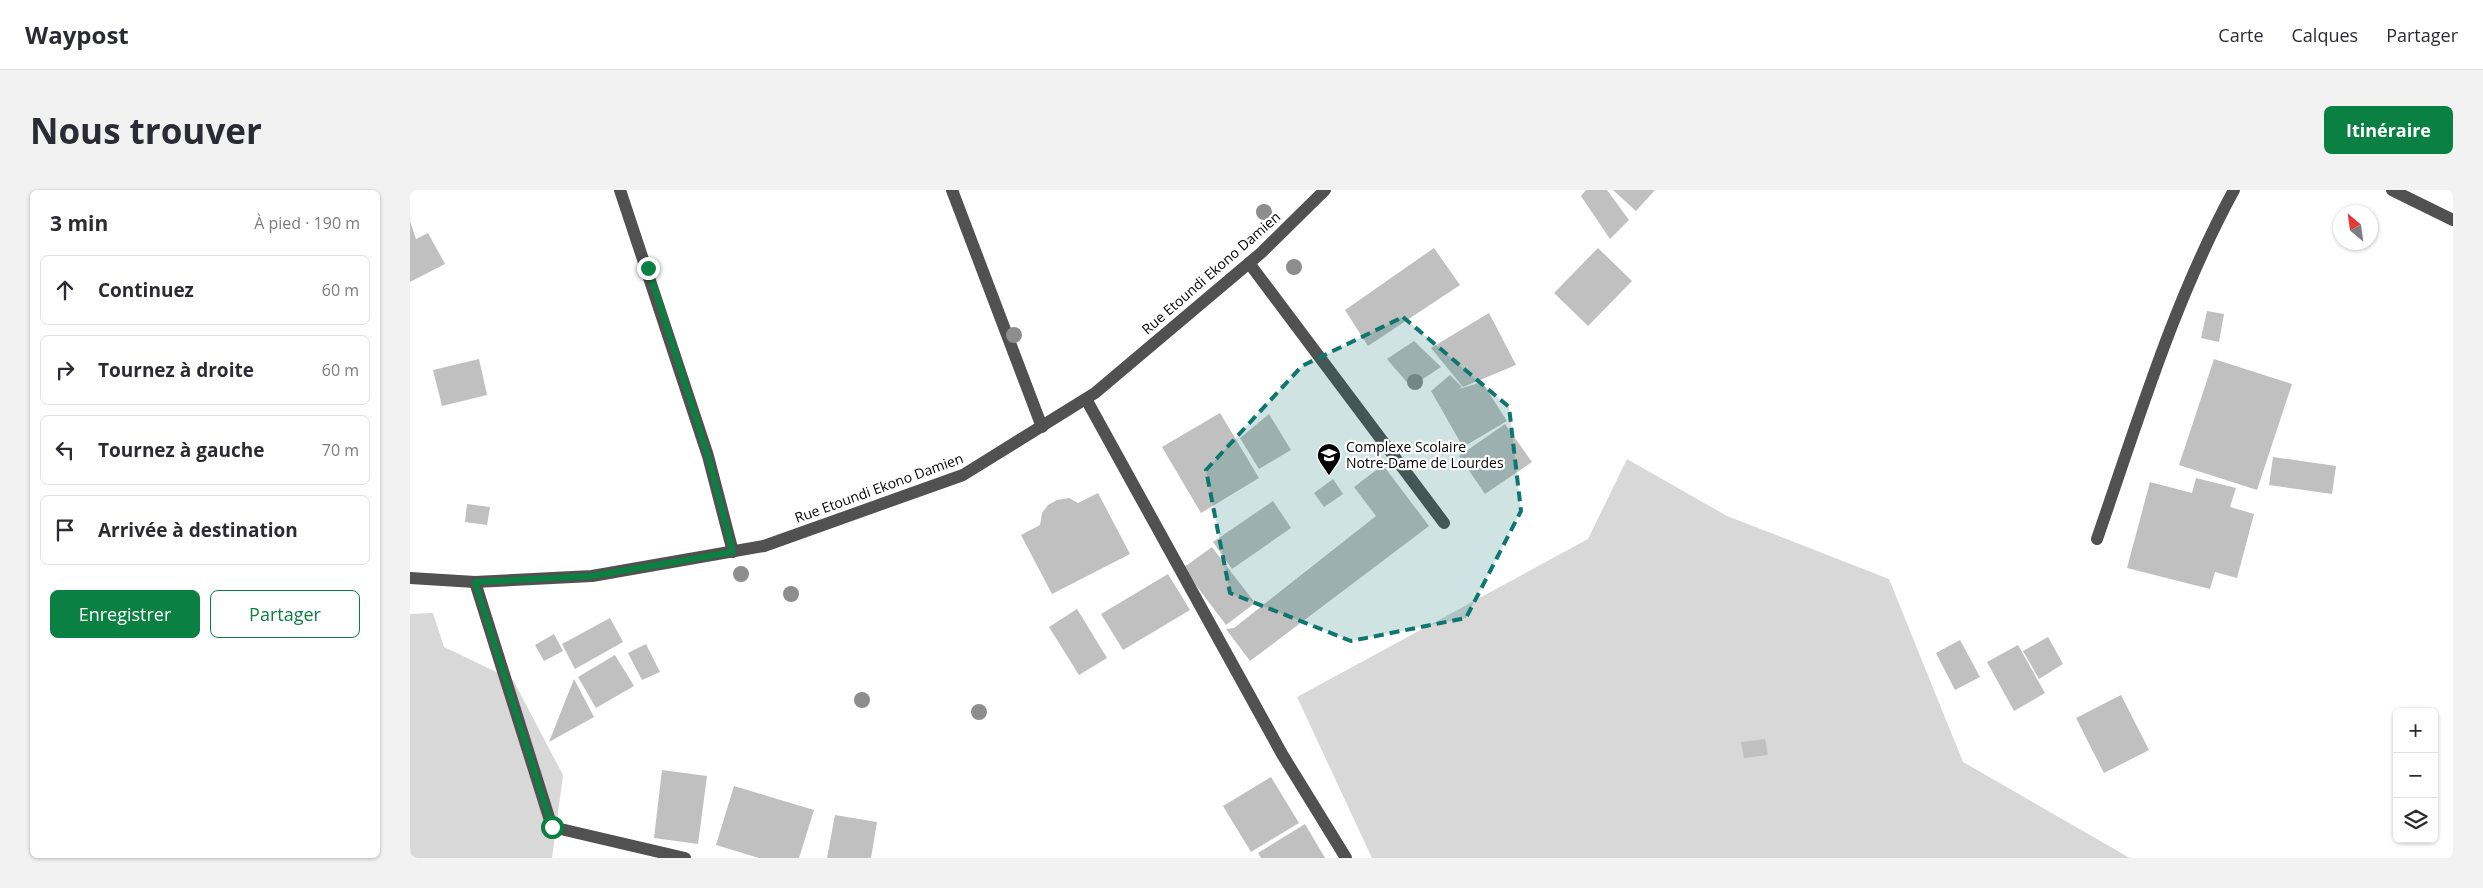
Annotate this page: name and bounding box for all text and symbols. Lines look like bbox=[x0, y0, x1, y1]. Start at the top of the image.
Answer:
text: Waypost bbox=[25, 18, 129, 51]
text: Carte bbox=[2218, 23, 2264, 47]
text: Calques bbox=[2292, 23, 2358, 47]
text: Partager bbox=[2386, 23, 2458, 47]
button: Itinéraire bbox=[2324, 106, 2453, 154]
text: Nous trouver bbox=[30, 107, 262, 154]
north arrow bbox=[2333, 205, 2378, 250]
street label: Rue Etoundi Ekono Damien bbox=[1137, 207, 1284, 338]
text: 3 min bbox=[50, 209, 108, 237]
text: À pied · 190 m bbox=[254, 212, 360, 234]
route end bbox=[637, 257, 660, 280]
icon: ahead bbox=[51, 276, 79, 304]
text: Continuez bbox=[98, 277, 194, 303]
text: 60 m bbox=[322, 279, 359, 301]
icon: right bbox=[51, 356, 79, 384]
text: Tournez à droite bbox=[98, 357, 254, 383]
text: 60 m bbox=[322, 359, 359, 381]
icon: left bbox=[51, 436, 79, 464]
text: Tournez à gauche bbox=[98, 437, 264, 463]
place label: Complexe Scolaire Notre-Dame de Lourdes bbox=[1346, 437, 1504, 472]
text: 70 m bbox=[322, 439, 359, 461]
school or university icon: Complexe Scolaire Notre-Dame de Lourdes bbox=[1316, 442, 1342, 476]
street label: Rue Etoundi Ekono Damien bbox=[792, 448, 966, 527]
icon: arrive bbox=[51, 516, 79, 544]
text: Arrivée à destination bbox=[98, 517, 298, 543]
button: Enregistrer bbox=[50, 590, 200, 638]
button: Partager bbox=[210, 590, 360, 638]
map controls bbox=[2393, 708, 2438, 843]
button: + bbox=[2393, 708, 2438, 753]
button: − bbox=[2393, 753, 2438, 798]
button: layers bbox=[2393, 798, 2438, 843]
route start bbox=[541, 816, 564, 839]

